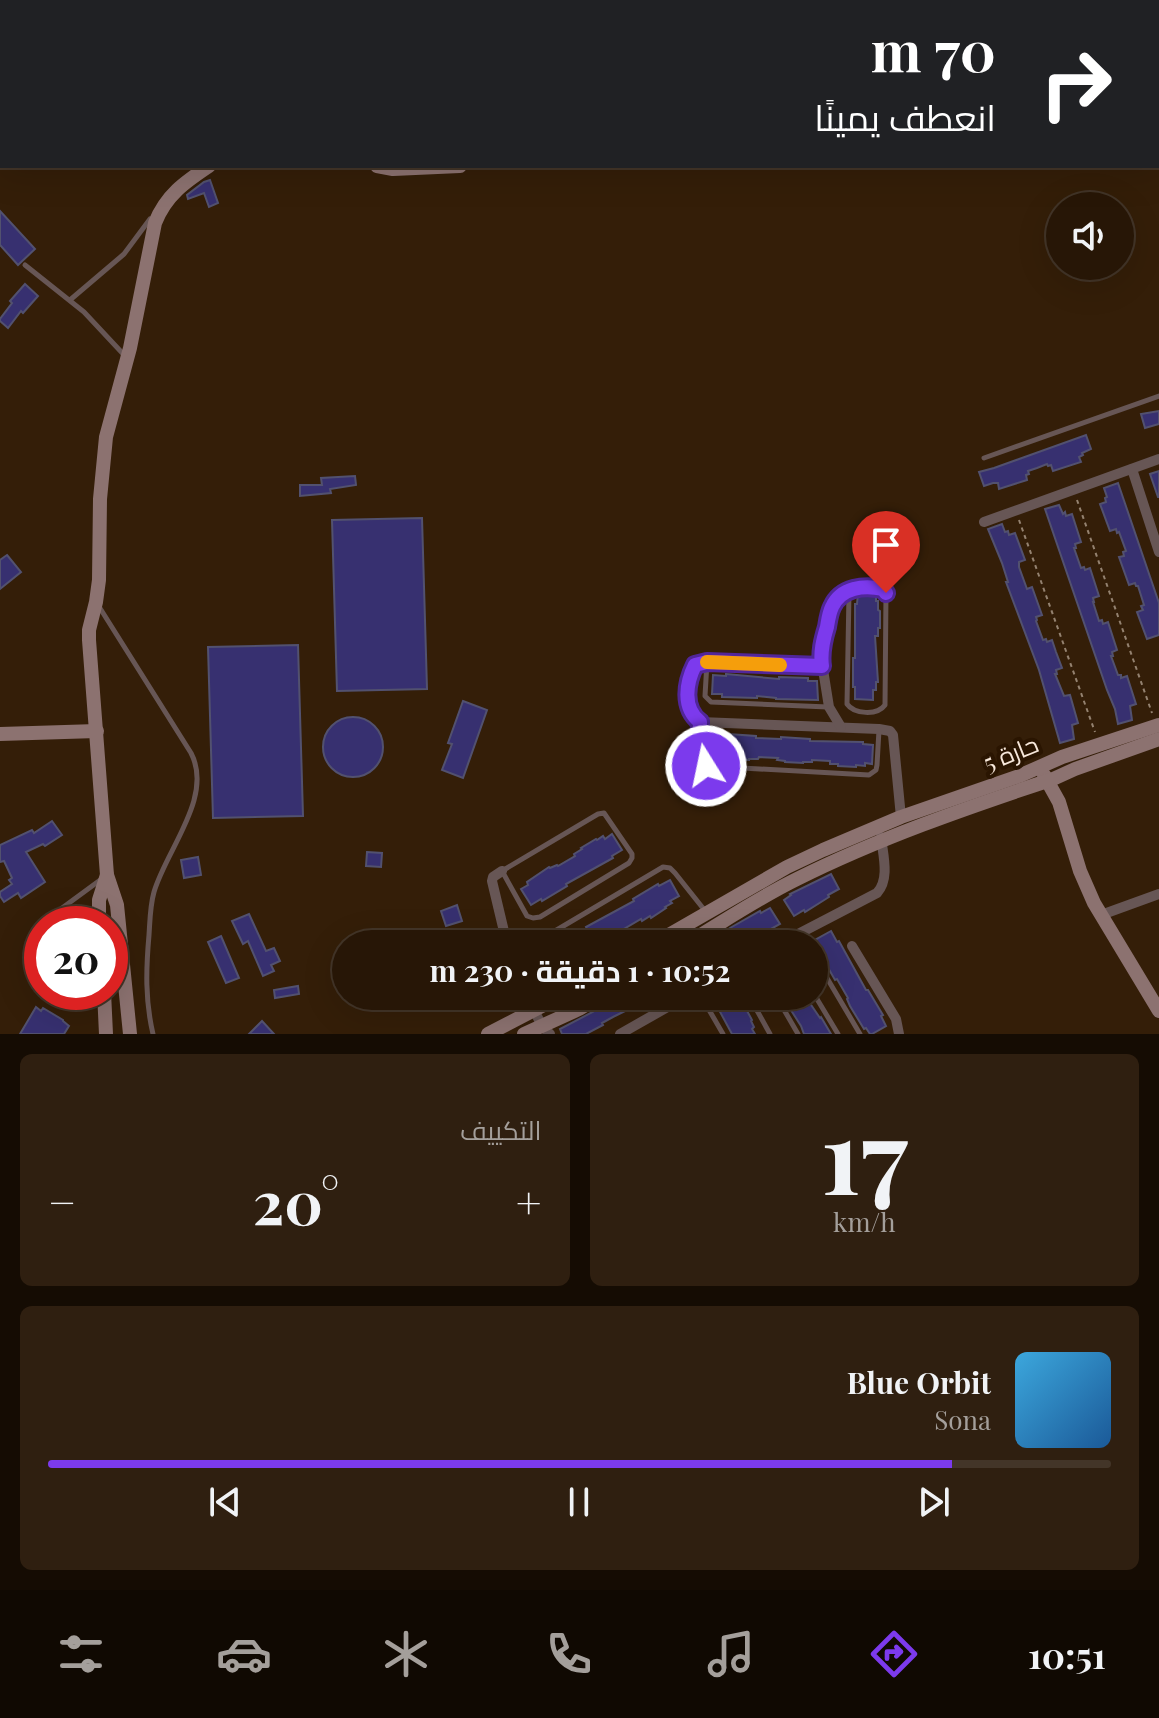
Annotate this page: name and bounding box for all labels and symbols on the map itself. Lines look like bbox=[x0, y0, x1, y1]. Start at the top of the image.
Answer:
pin bbox=[852, 511, 920, 593]
position arrow bbox=[664, 724, 748, 808]
street label: حارة 5 bbox=[978, 727, 1043, 778]
speed limit sign: 20 bbox=[24, 906, 128, 1010]

